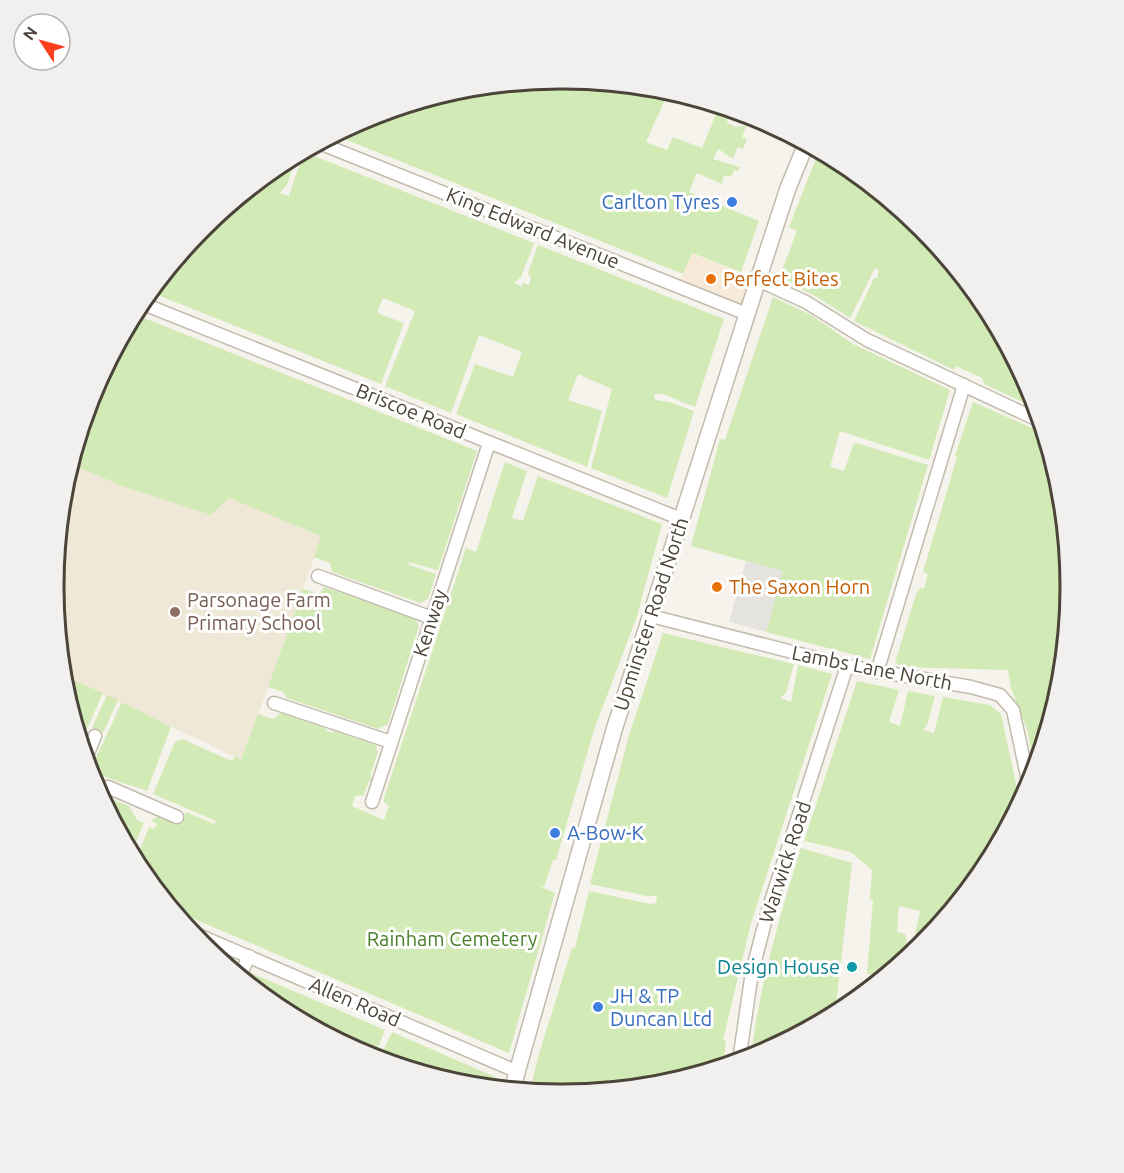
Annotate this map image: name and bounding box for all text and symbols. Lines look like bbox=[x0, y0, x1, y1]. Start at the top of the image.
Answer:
north arrow bbox=[12, 12, 72, 72]
text: N bbox=[19, 23, 41, 43]
street label: King Edward Avenue bbox=[443, 182, 623, 273]
place label: Carlton Tyres bbox=[601, 190, 720, 213]
marker: Carlton Tyres bbox=[725, 195, 739, 209]
place label: Perfect Bites bbox=[723, 267, 839, 290]
marker: Perfect Bites bbox=[704, 272, 718, 286]
street label: Briscoe Road bbox=[353, 378, 469, 443]
street label: Upminster Road North bbox=[608, 514, 693, 714]
place label: The Saxon Horn bbox=[729, 575, 870, 598]
marker: The Saxon Horn bbox=[710, 580, 724, 594]
street label: Kenway bbox=[408, 586, 451, 660]
place label: Parsonage Farm Primary School bbox=[187, 588, 331, 634]
marker: Parsonage Farm Primary School bbox=[168, 605, 182, 619]
street label: Lambs Lane North bbox=[790, 641, 954, 694]
street label: Warwick Road bbox=[754, 798, 815, 926]
place label: A-Bow-K bbox=[567, 821, 644, 844]
marker: A-Bow-K bbox=[548, 826, 562, 840]
park label: Rainham Cemetery bbox=[367, 927, 538, 950]
place label: Design House bbox=[717, 955, 840, 978]
marker: Design House bbox=[845, 960, 859, 974]
street label: Allen Road bbox=[306, 972, 404, 1031]
place label: JH & TP Duncan Ltd bbox=[610, 984, 712, 1030]
marker: JH & TP Duncan Ltd bbox=[591, 1000, 605, 1014]

